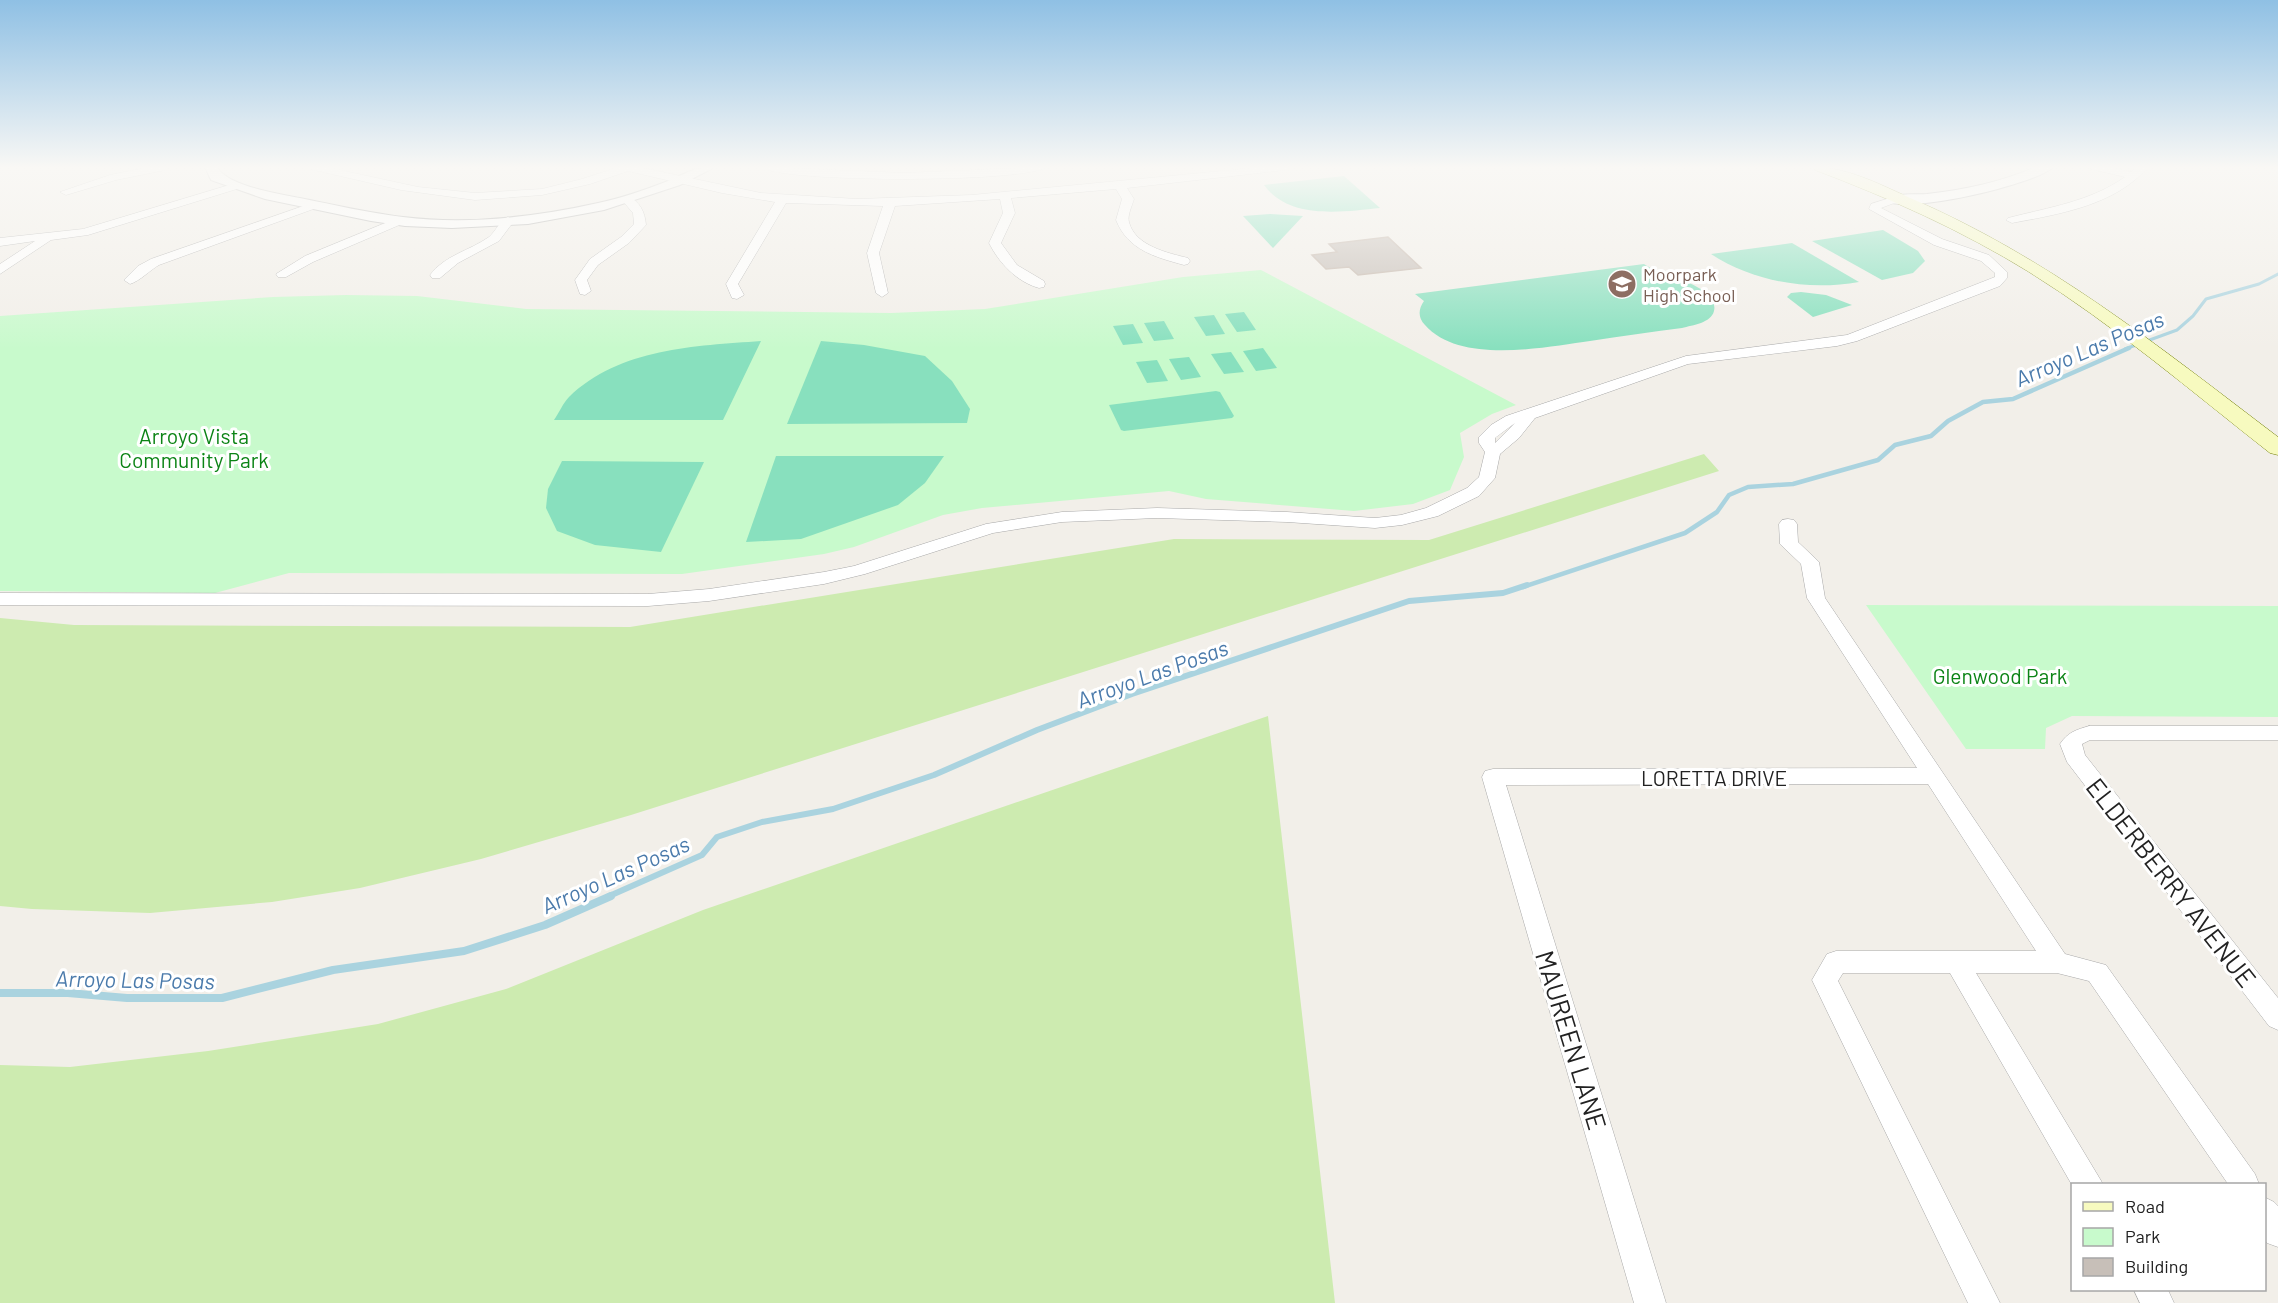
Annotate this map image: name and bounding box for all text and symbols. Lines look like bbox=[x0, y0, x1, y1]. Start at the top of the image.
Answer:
place label: Moorpark High School bbox=[1643, 263, 1736, 306]
school or university icon: Moorpark High School bbox=[1606, 268, 1638, 300]
water label: Arroyo Las Posas bbox=[2011, 305, 2167, 391]
park label: Arroyo Vista Community Park bbox=[119, 423, 269, 472]
water label: Arroyo Las Posas bbox=[1073, 634, 1231, 712]
park label: Glenwood Park bbox=[1933, 663, 2067, 688]
street label: LORETTA DRIVE bbox=[1641, 765, 1787, 790]
street label: ELDERBERRY AVENUE bbox=[2081, 771, 2263, 993]
water label: Arroyo Las Posas bbox=[537, 830, 693, 918]
street label: MAUREEN LANE bbox=[1530, 947, 1614, 1133]
water label: Arroyo Las Posas bbox=[55, 965, 215, 993]
legend bbox=[2071, 1183, 2266, 1291]
text: Road bbox=[2125, 1195, 2165, 1217]
text: Park bbox=[2125, 1225, 2160, 1247]
text: Building bbox=[2125, 1255, 2188, 1277]

